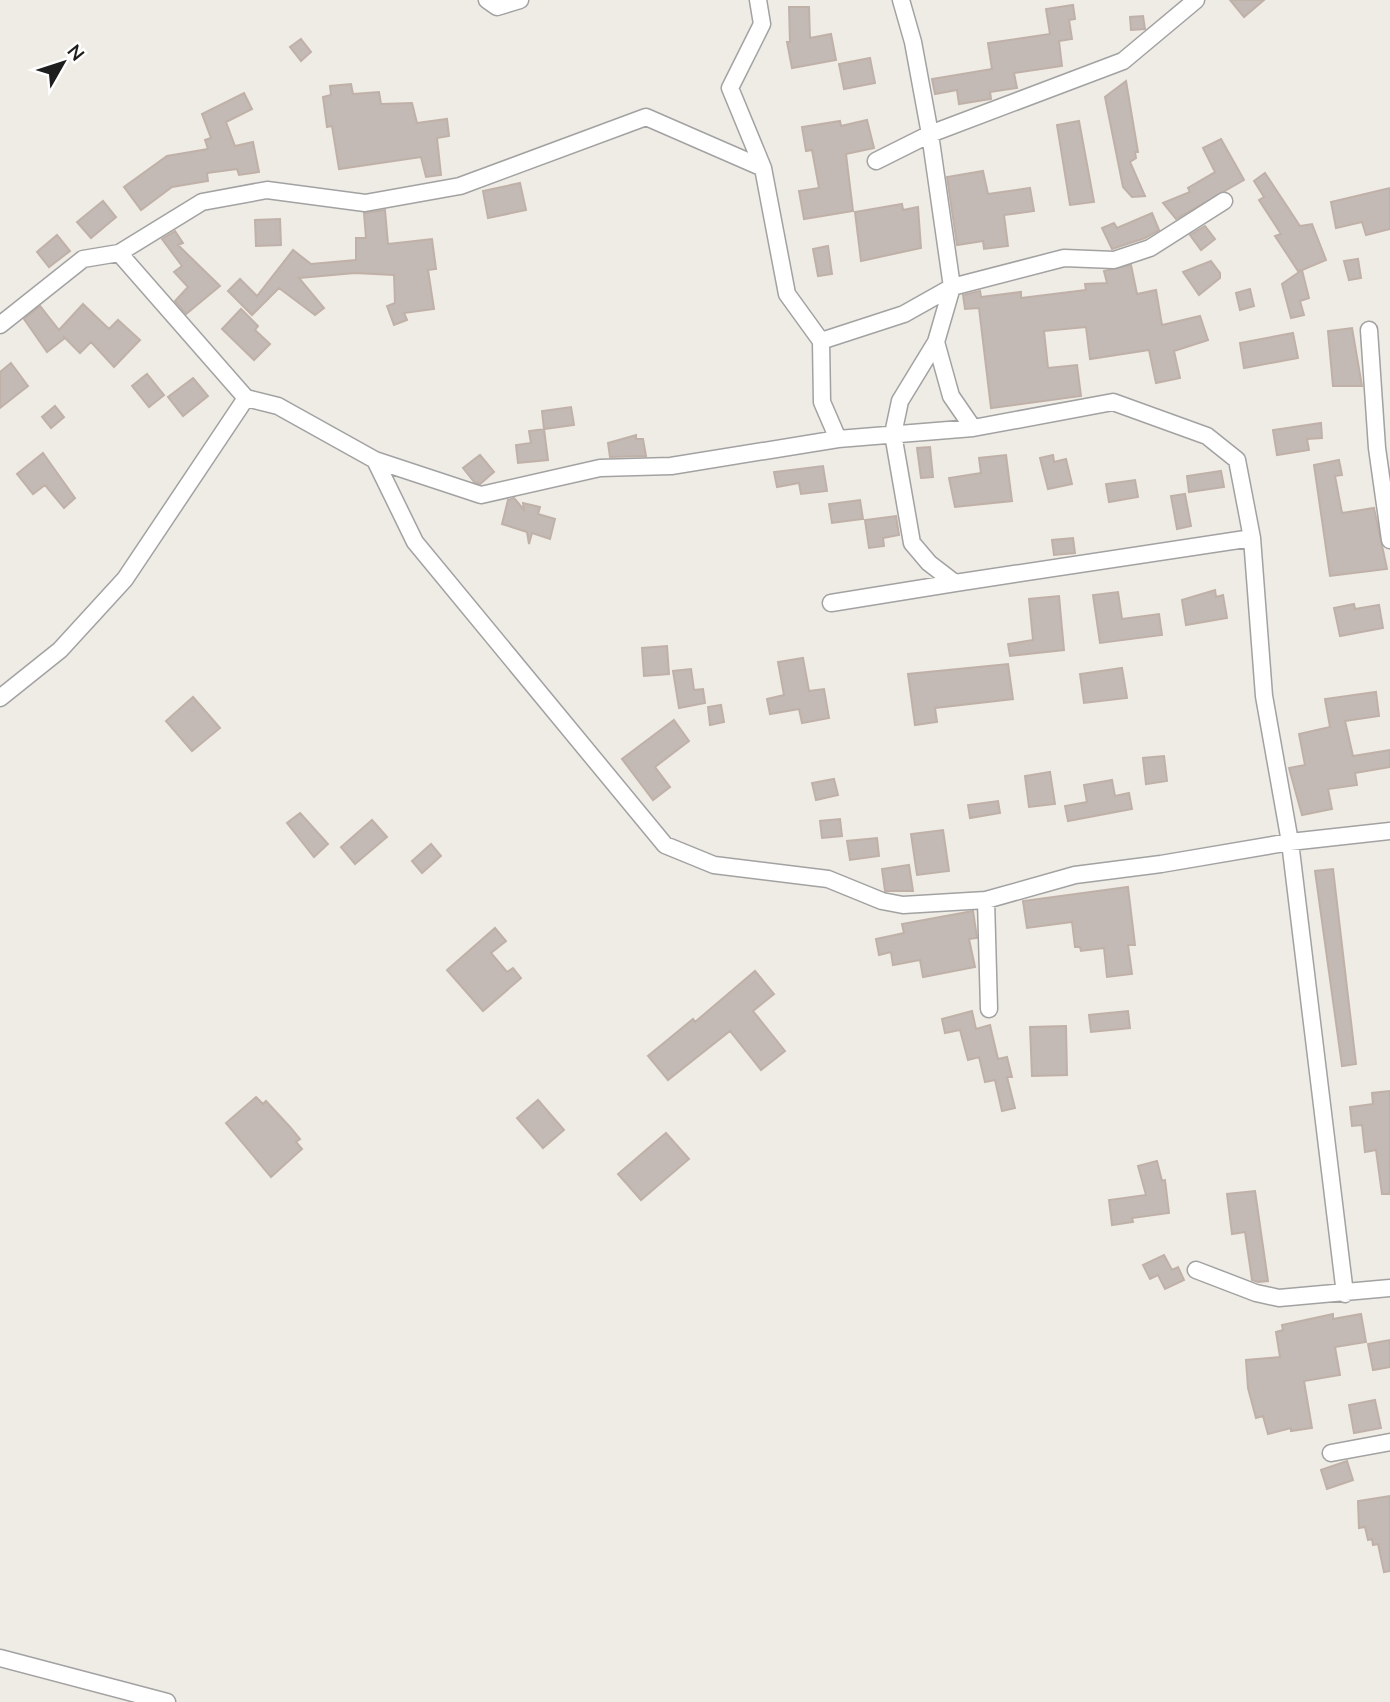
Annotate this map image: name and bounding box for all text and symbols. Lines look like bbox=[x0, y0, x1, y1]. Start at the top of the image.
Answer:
north arrow bbox=[28, 28, 98, 98]
text: N bbox=[61, 39, 90, 67]

